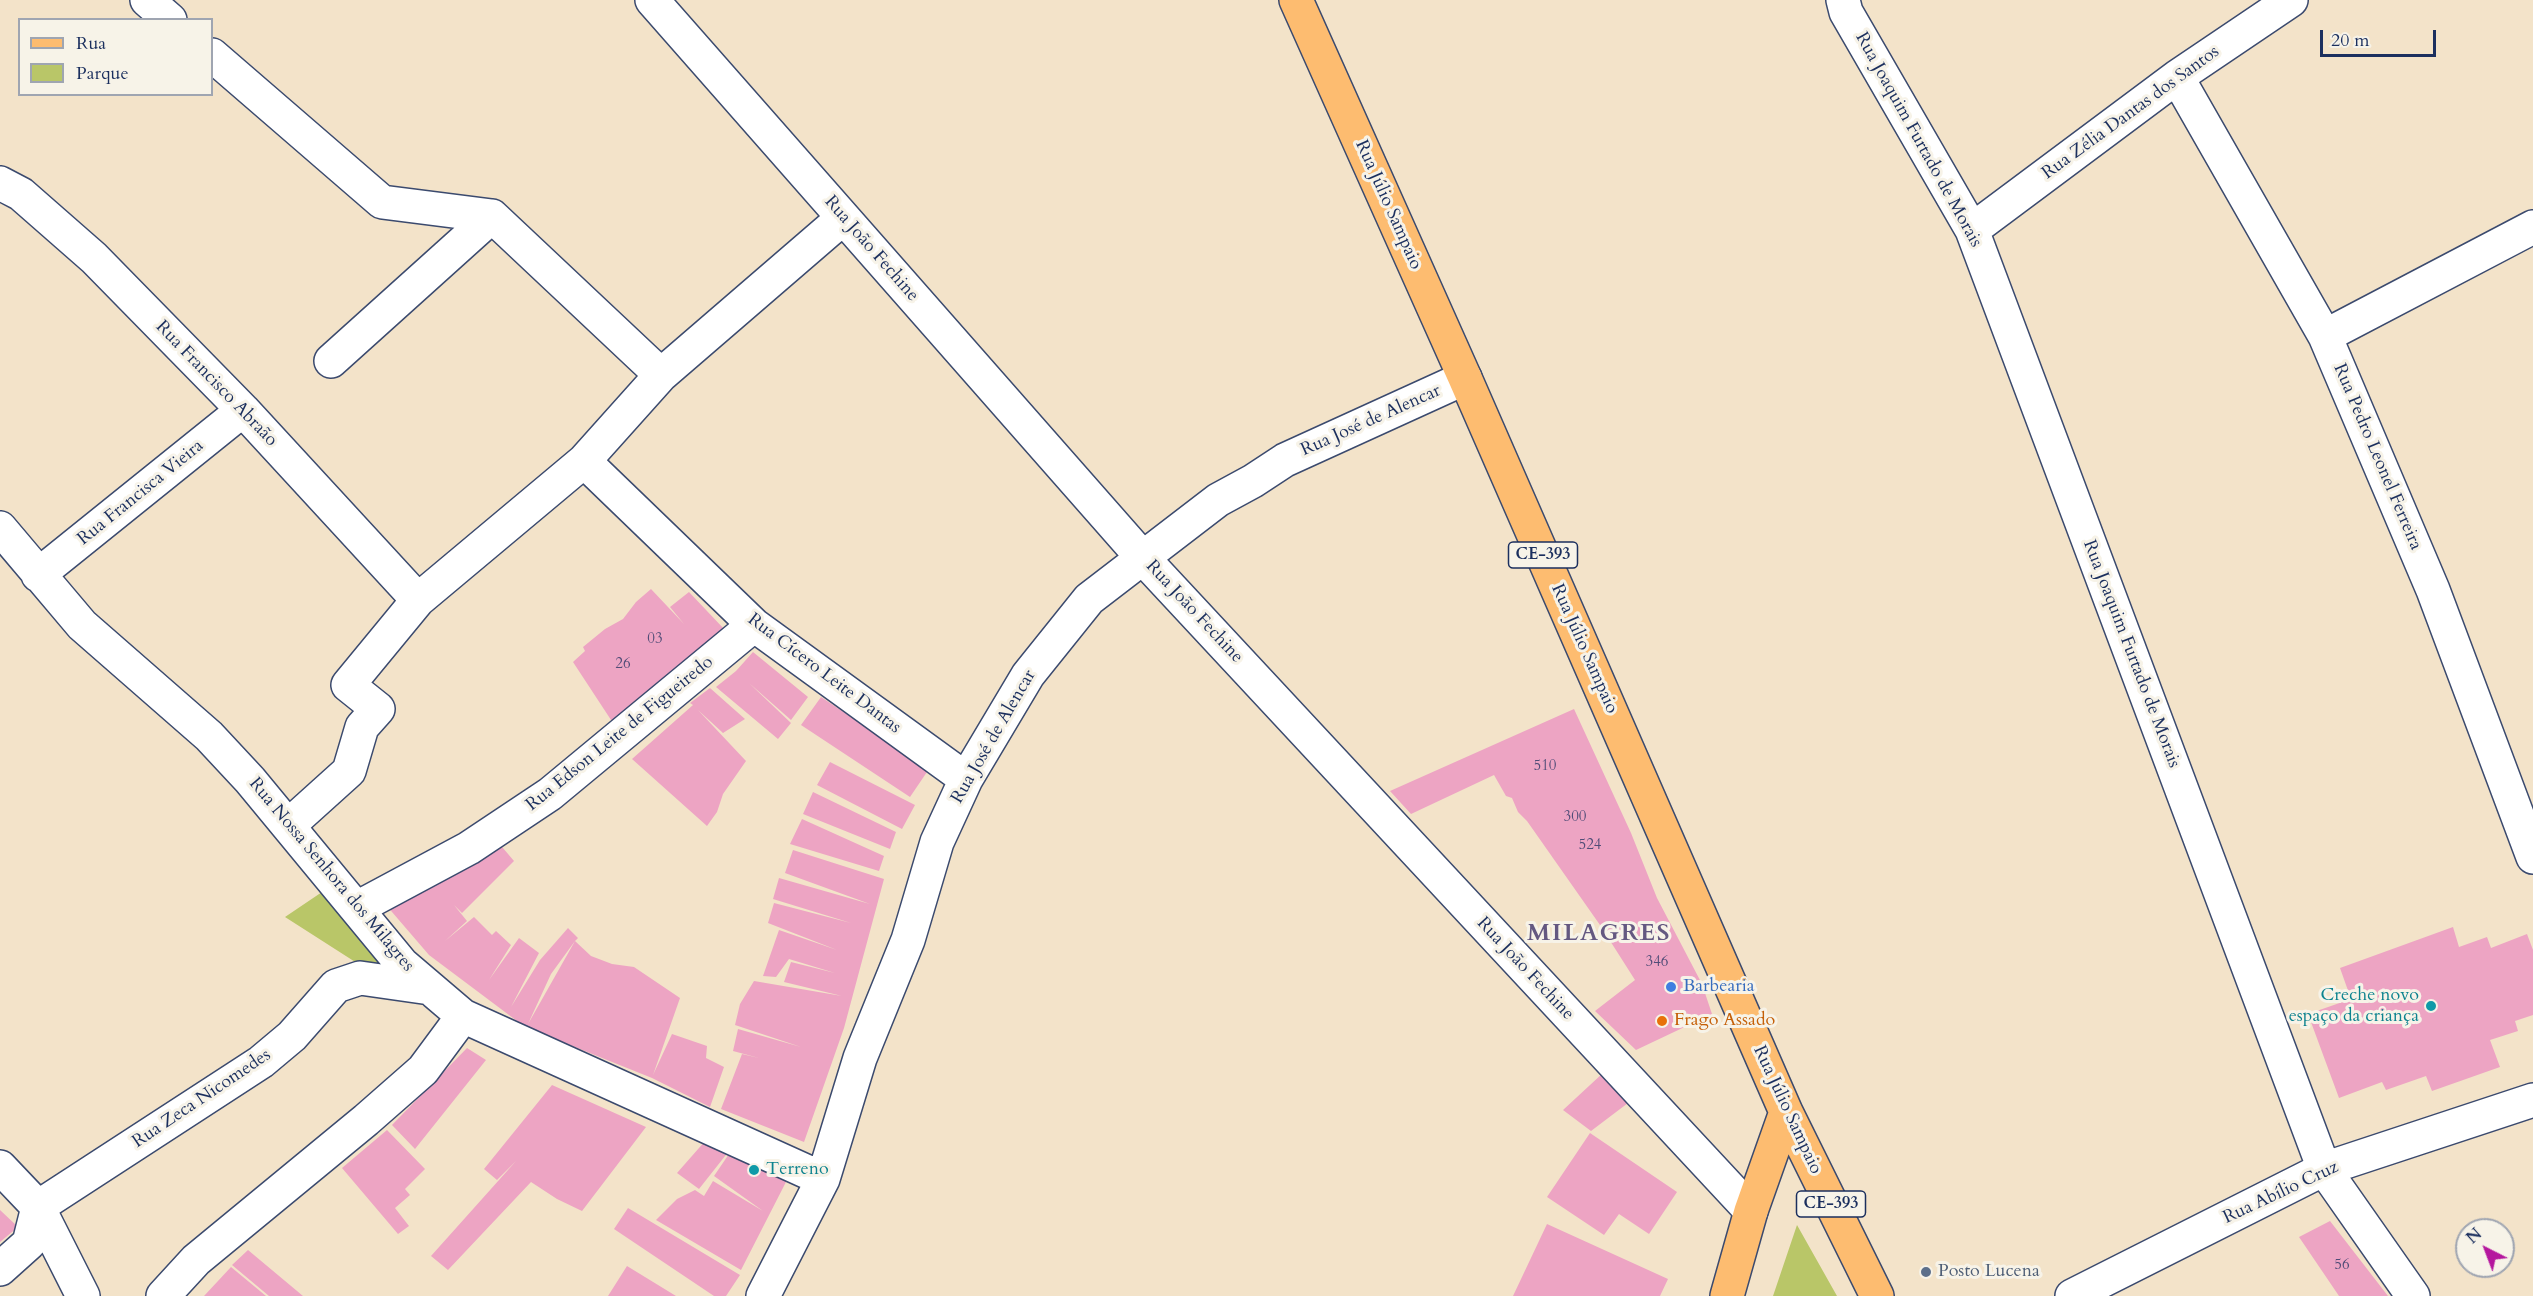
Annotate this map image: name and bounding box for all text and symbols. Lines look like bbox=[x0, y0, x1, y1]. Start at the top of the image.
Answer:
legend bbox=[18, 18, 213, 96]
scale bar bbox=[2323, 18, 2438, 56]
text: 20 m bbox=[2331, 28, 2370, 53]
street label: Rua Joaquim Furtado de Morais bbox=[1850, 29, 1986, 251]
text: Rua bbox=[76, 31, 106, 56]
street label: Rua Zélia Dantas dos Santos bbox=[2038, 41, 2224, 185]
text: Parque bbox=[76, 61, 129, 86]
street label: Rua Júlio Sampaio bbox=[1350, 137, 1426, 273]
street label: Rua João Fechine bbox=[819, 192, 923, 306]
street label: Rua Francisco Abraão bbox=[150, 317, 282, 451]
street label: Rua Pedro Leonel Ferreira bbox=[2328, 361, 2426, 553]
street label: Rua José de Alencar bbox=[1298, 380, 1444, 462]
street label: Rua Francisca Vieira bbox=[74, 436, 208, 550]
street label: Rua Joaquim Furtado de Morais bbox=[2078, 537, 2184, 771]
road number: CE-393 bbox=[1508, 542, 1578, 568]
street label: Rua João Fechine bbox=[1141, 556, 1247, 668]
street label: Rua Júlio Sampaio bbox=[1546, 581, 1622, 717]
street label: Rua Cícero Leite Dantas bbox=[743, 609, 905, 739]
house number: 03 bbox=[647, 631, 663, 649]
street label: Rua Edson Leite de Figueiredo bbox=[522, 652, 718, 816]
house number: 26 bbox=[615, 656, 631, 674]
street label: Rua José de Alencar bbox=[947, 666, 1041, 808]
house number: 510 bbox=[1533, 758, 1557, 776]
street label: Rua Nossa Senhora dos Milagres bbox=[244, 774, 418, 976]
house number: 300 bbox=[1563, 809, 1587, 827]
house number: 524 bbox=[1578, 837, 1602, 855]
street label: Rua João Fechine bbox=[1472, 913, 1578, 1025]
district label: MILAGRES bbox=[1527, 920, 1671, 948]
house number: 346 bbox=[1645, 954, 1669, 972]
place label: Barbearia bbox=[1683, 976, 1755, 998]
marker: Barbearia bbox=[1664, 980, 1678, 994]
place label: Creche novo espaço da criança bbox=[2289, 985, 2419, 1028]
marker: Creche novo espaço da criança bbox=[2424, 999, 2438, 1013]
place label: Frago Assado bbox=[1674, 1010, 1775, 1032]
marker: Frago Assado bbox=[1655, 1014, 1669, 1028]
street label: Rua Júlio Sampaio bbox=[1748, 1042, 1826, 1178]
street label: Rua Zeca Nicomedes bbox=[129, 1045, 275, 1153]
street label: Rua Abílio Cruz bbox=[2220, 1157, 2342, 1229]
place label: Terreno bbox=[766, 1159, 829, 1181]
marker: Terreno bbox=[747, 1163, 761, 1177]
road number: CE-393 bbox=[1796, 1191, 1866, 1217]
north arrow bbox=[2455, 1218, 2515, 1278]
text: N bbox=[2462, 1223, 2487, 1249]
house number: 56 bbox=[2334, 1257, 2350, 1275]
place label: Posto Lucena bbox=[1938, 1261, 2040, 1283]
marker: Posto Lucena bbox=[1919, 1265, 1933, 1279]

